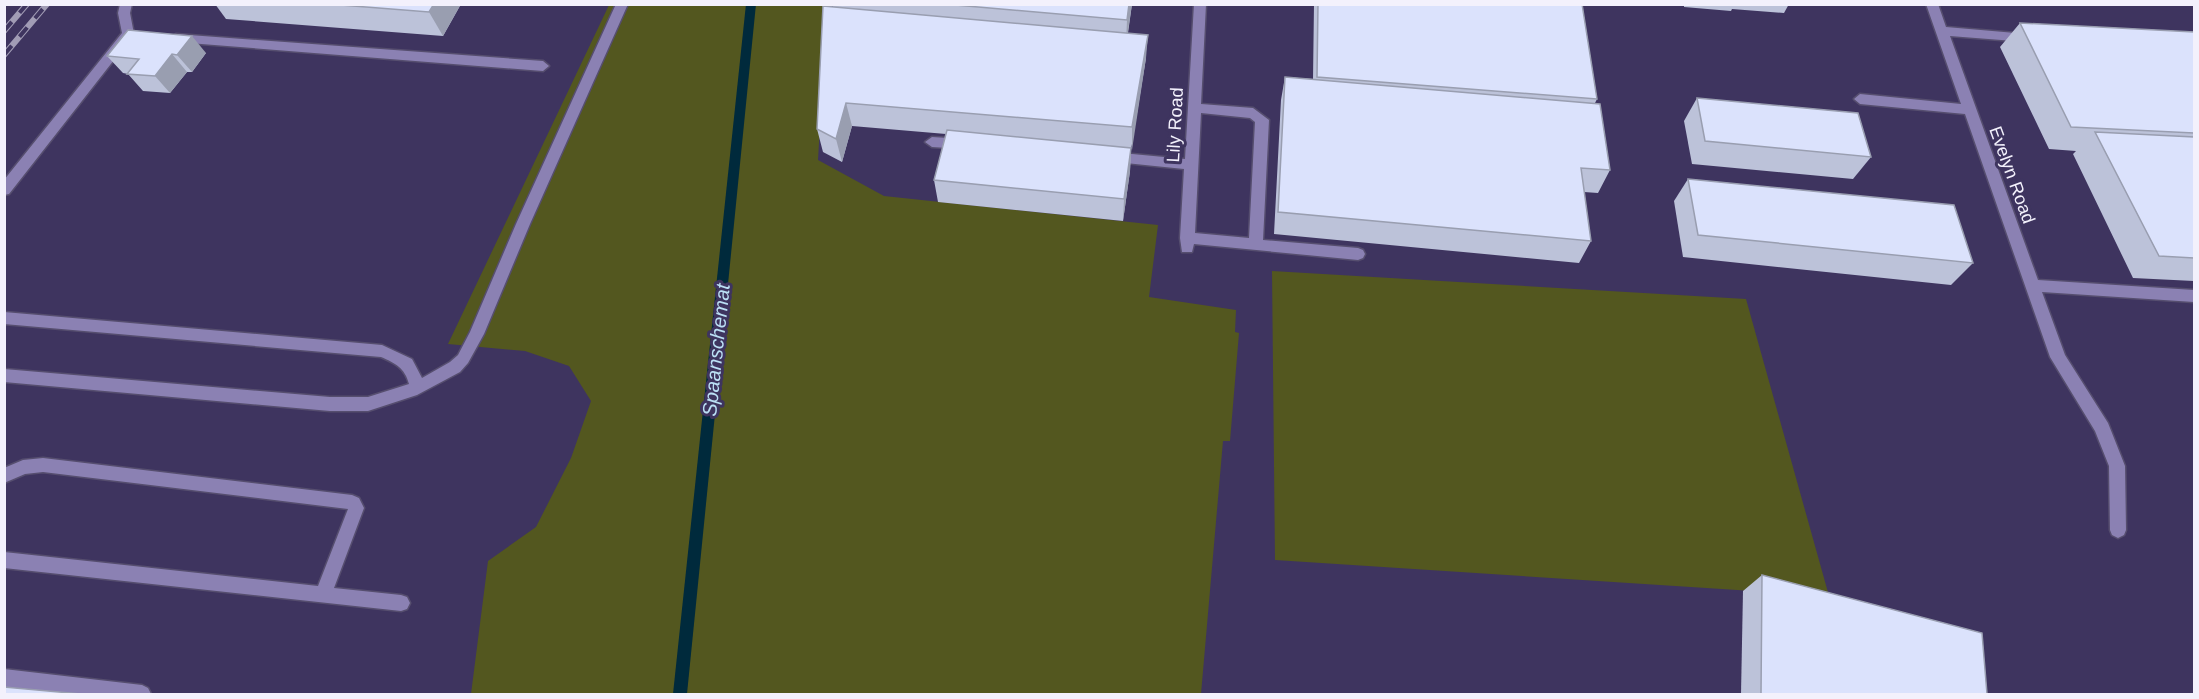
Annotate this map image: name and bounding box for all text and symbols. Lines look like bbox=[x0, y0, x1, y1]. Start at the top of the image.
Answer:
street label: Lily Road bbox=[1163, 87, 1187, 163]
street label: Evelyn Road bbox=[1985, 124, 2039, 226]
water label: Spaanschemat bbox=[698, 281, 734, 417]

